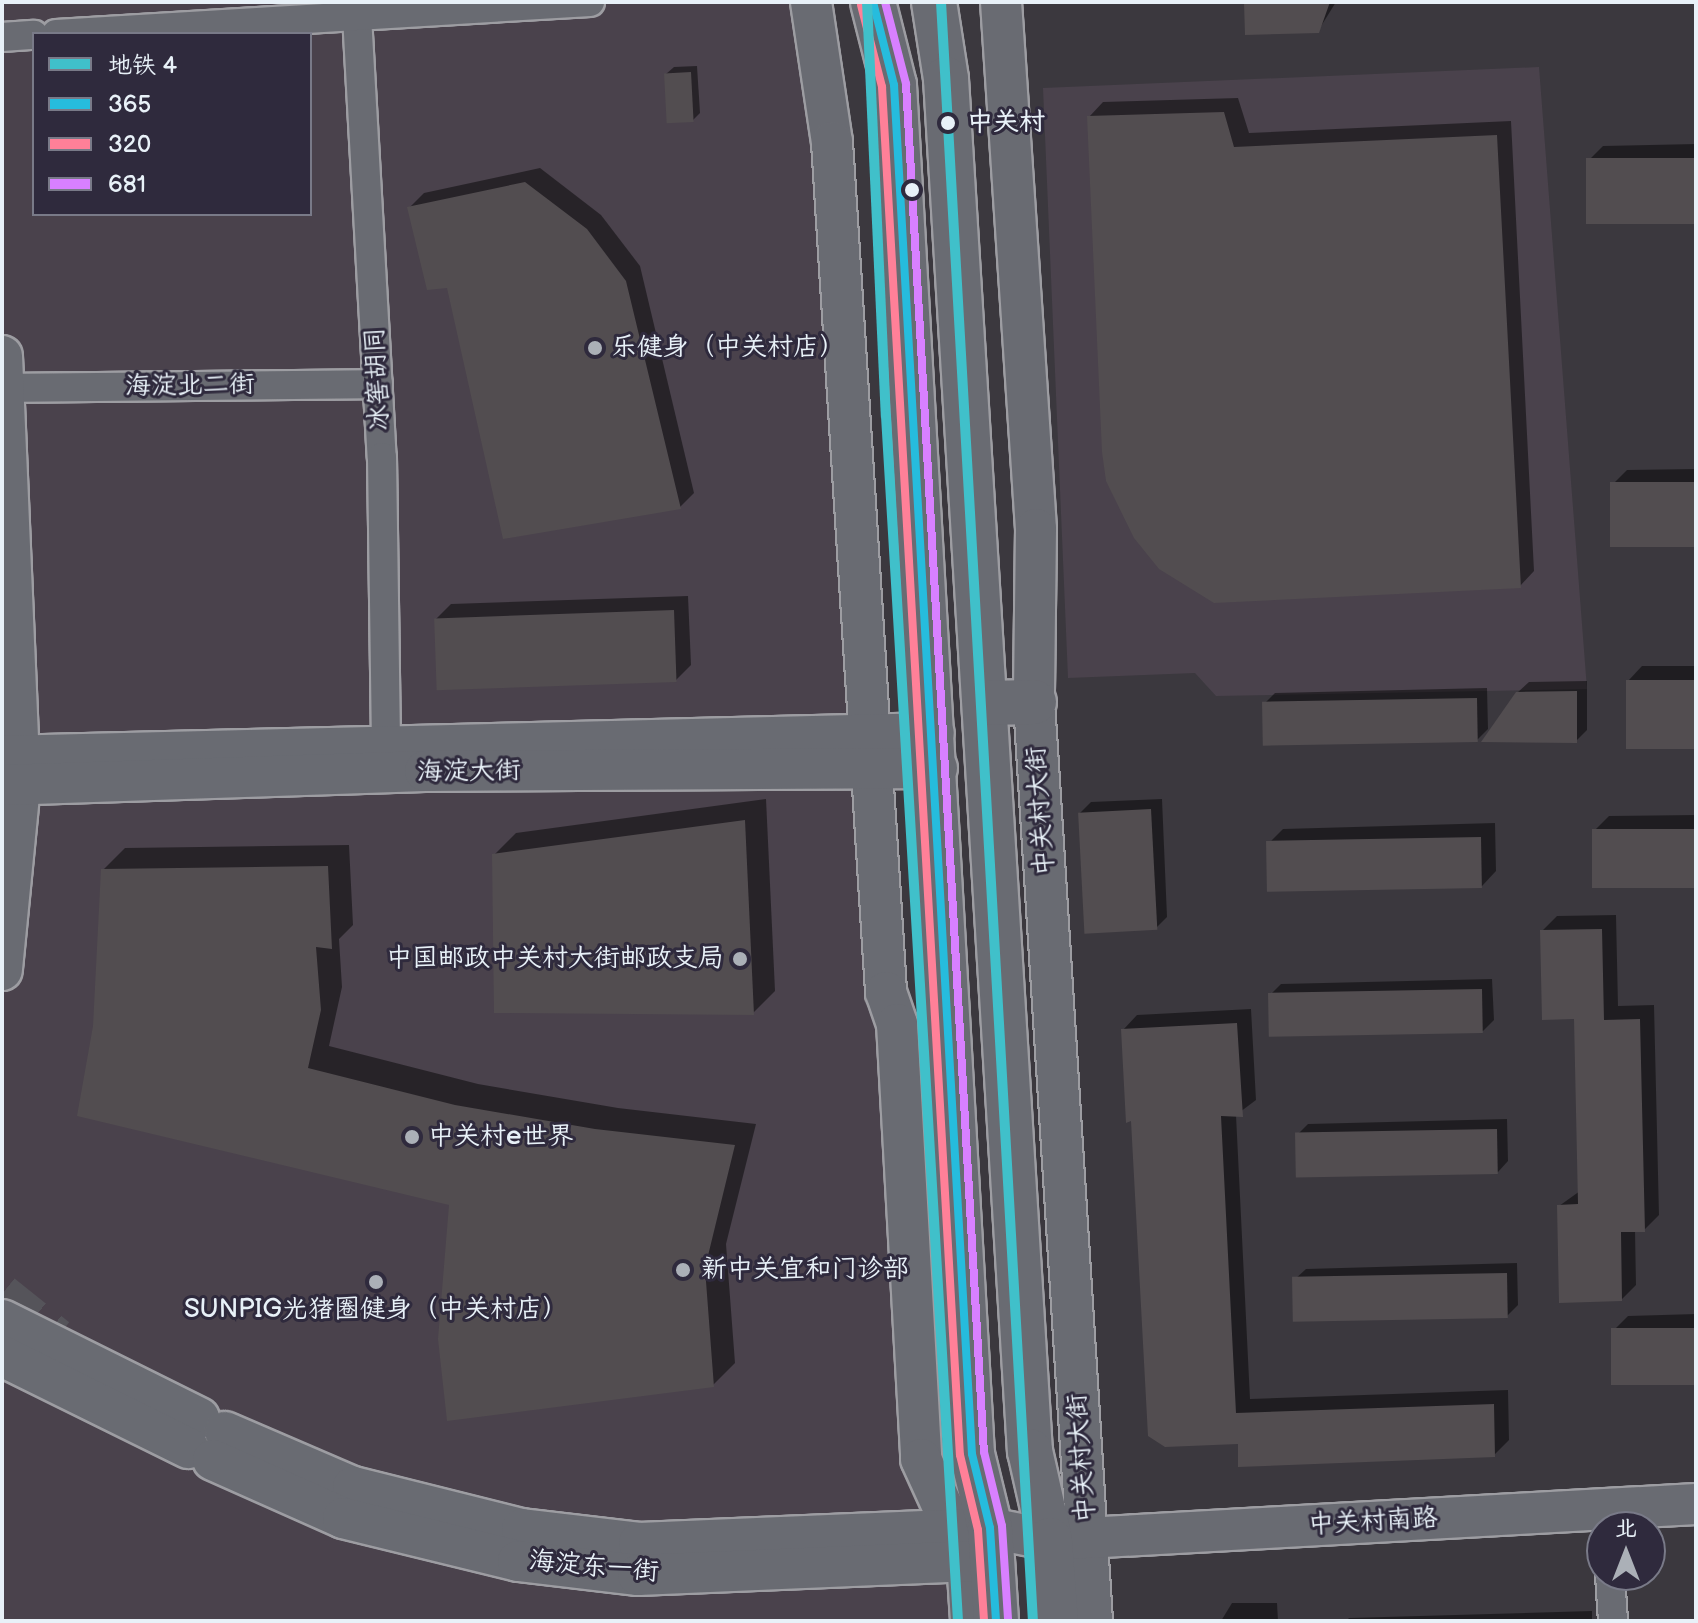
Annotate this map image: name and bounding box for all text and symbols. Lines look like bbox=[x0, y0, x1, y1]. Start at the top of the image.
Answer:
legend bbox=[32, 32, 312, 216]
text: 地铁 4 bbox=[108, 51, 177, 80]
text: 365 bbox=[108, 90, 151, 119]
place label: 中关村 bbox=[967, 107, 1045, 139]
marker: 中关村 bbox=[936, 111, 960, 135]
text: 320 bbox=[108, 130, 151, 159]
text: 681 bbox=[108, 170, 146, 199]
unlabelled marker bbox=[904, 182, 920, 198]
street label: 冰窖胡同 bbox=[360, 326, 396, 432]
place label: 乐健身（中关村店） bbox=[611, 332, 845, 364]
marker: 乐健身（中关村店） bbox=[586, 339, 604, 357]
street label: 海淀北二街 bbox=[125, 369, 255, 403]
street label: 中关村大街 bbox=[1021, 745, 1061, 877]
street label: 海淀大街 bbox=[417, 755, 521, 789]
place label: 中国邮政中关村大街邮政支局 bbox=[386, 943, 724, 975]
marker: 中国邮政中关村大街邮政支局 bbox=[731, 950, 749, 968]
place label: 中关村e世界 bbox=[428, 1121, 573, 1153]
marker: 中关村e世界 bbox=[403, 1128, 421, 1146]
place label: 新中关宜和门诊部 bbox=[701, 1254, 909, 1286]
marker: 新中关宜和门诊部 bbox=[672, 1259, 694, 1281]
marker: SUNPIG光猪圈健身（中关村店） bbox=[367, 1273, 385, 1291]
place label: SUNPIG光猪圈健身（中关村店） bbox=[184, 1294, 568, 1326]
street label: 中关村大街 bbox=[1062, 1392, 1102, 1524]
street label: 中关村南路 bbox=[1307, 1503, 1439, 1541]
north arrow bbox=[1586, 1511, 1666, 1591]
text: 北 bbox=[1615, 1515, 1637, 1542]
street label: 海淀东一街 bbox=[528, 1546, 660, 1588]

